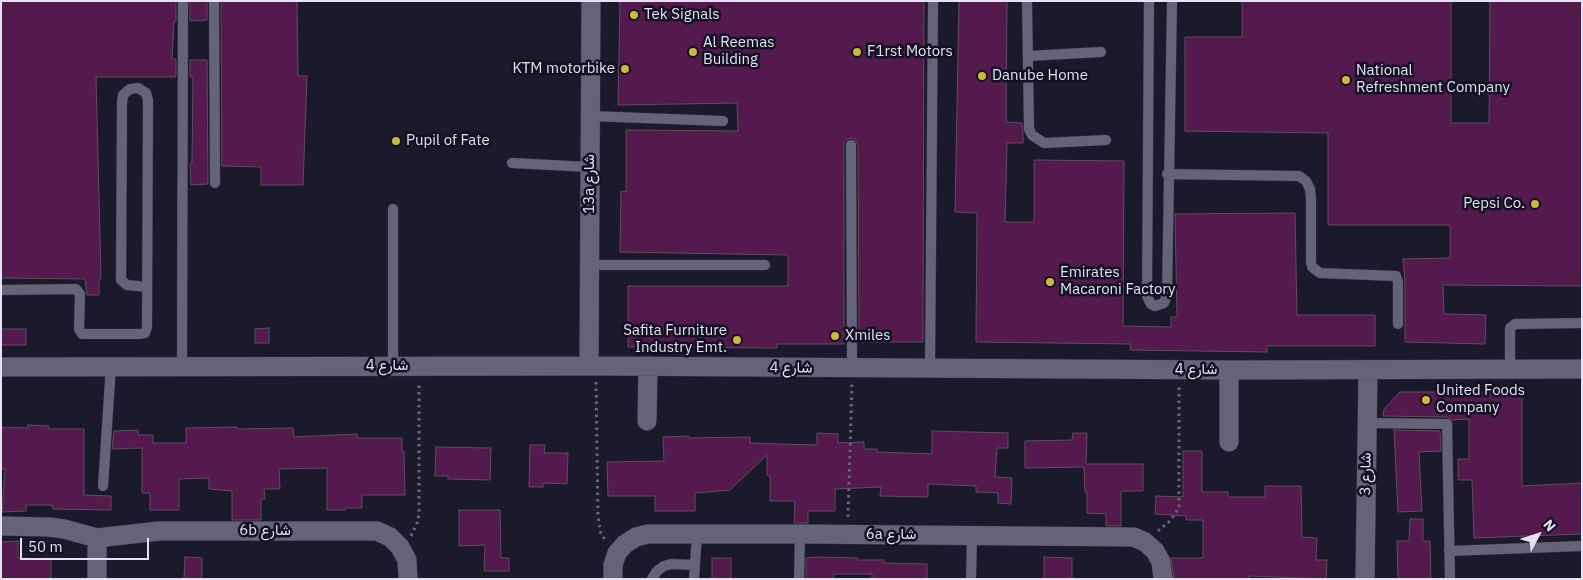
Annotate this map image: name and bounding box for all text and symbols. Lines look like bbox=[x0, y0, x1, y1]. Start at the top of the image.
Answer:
place label: Tek Signals bbox=[644, 6, 720, 24]
marker: Tek Signals bbox=[628, 9, 640, 21]
place label: Al Reemas Building bbox=[703, 34, 774, 69]
place label: F1rst Motors bbox=[867, 43, 953, 61]
marker: Al Reemas Building bbox=[687, 46, 699, 58]
marker: F1rst Motors bbox=[851, 46, 863, 58]
place label: KTM motorbike bbox=[513, 60, 615, 78]
place label: National Refreshment Company bbox=[1356, 62, 1510, 97]
marker: KTM motorbike bbox=[619, 63, 631, 75]
place label: Danube Home bbox=[992, 67, 1088, 85]
marker: Danube Home bbox=[976, 70, 988, 82]
marker: National Refreshment Company bbox=[1340, 74, 1352, 86]
place label: Pupil of Fate bbox=[406, 132, 490, 150]
marker: Pupil of Fate bbox=[390, 135, 402, 147]
street label: 13a شارع bbox=[581, 154, 599, 214]
place label: Pepsi Co. bbox=[1463, 195, 1525, 213]
marker: Pepsi Co. bbox=[1529, 198, 1541, 210]
place label: Emirates Macaroni Factory bbox=[1060, 264, 1175, 299]
marker: Emirates Macaroni Factory bbox=[1044, 276, 1056, 288]
place label: Safita Furniture Industry Emt. bbox=[623, 322, 727, 357]
place label: Xmiles bbox=[845, 327, 891, 345]
marker: Xmiles bbox=[829, 330, 841, 342]
marker: Safita Furniture Industry Emt. bbox=[731, 334, 743, 346]
street label: شارع 4 bbox=[366, 357, 408, 375]
street label: شارع 4 bbox=[769, 359, 813, 377]
street label: شارع 4 bbox=[1175, 361, 1217, 379]
place label: United Foods Company bbox=[1436, 382, 1525, 417]
marker: United Foods Company bbox=[1420, 394, 1432, 406]
street label: شارع 3 bbox=[1357, 452, 1375, 496]
north arrow bbox=[1513, 510, 1563, 560]
text: N bbox=[1539, 516, 1560, 535]
street label: 6b شارع bbox=[239, 522, 291, 540]
street label: 6a شارع bbox=[866, 526, 916, 544]
scale bar bbox=[22, 528, 151, 560]
text: 50 m bbox=[28, 537, 63, 556]

